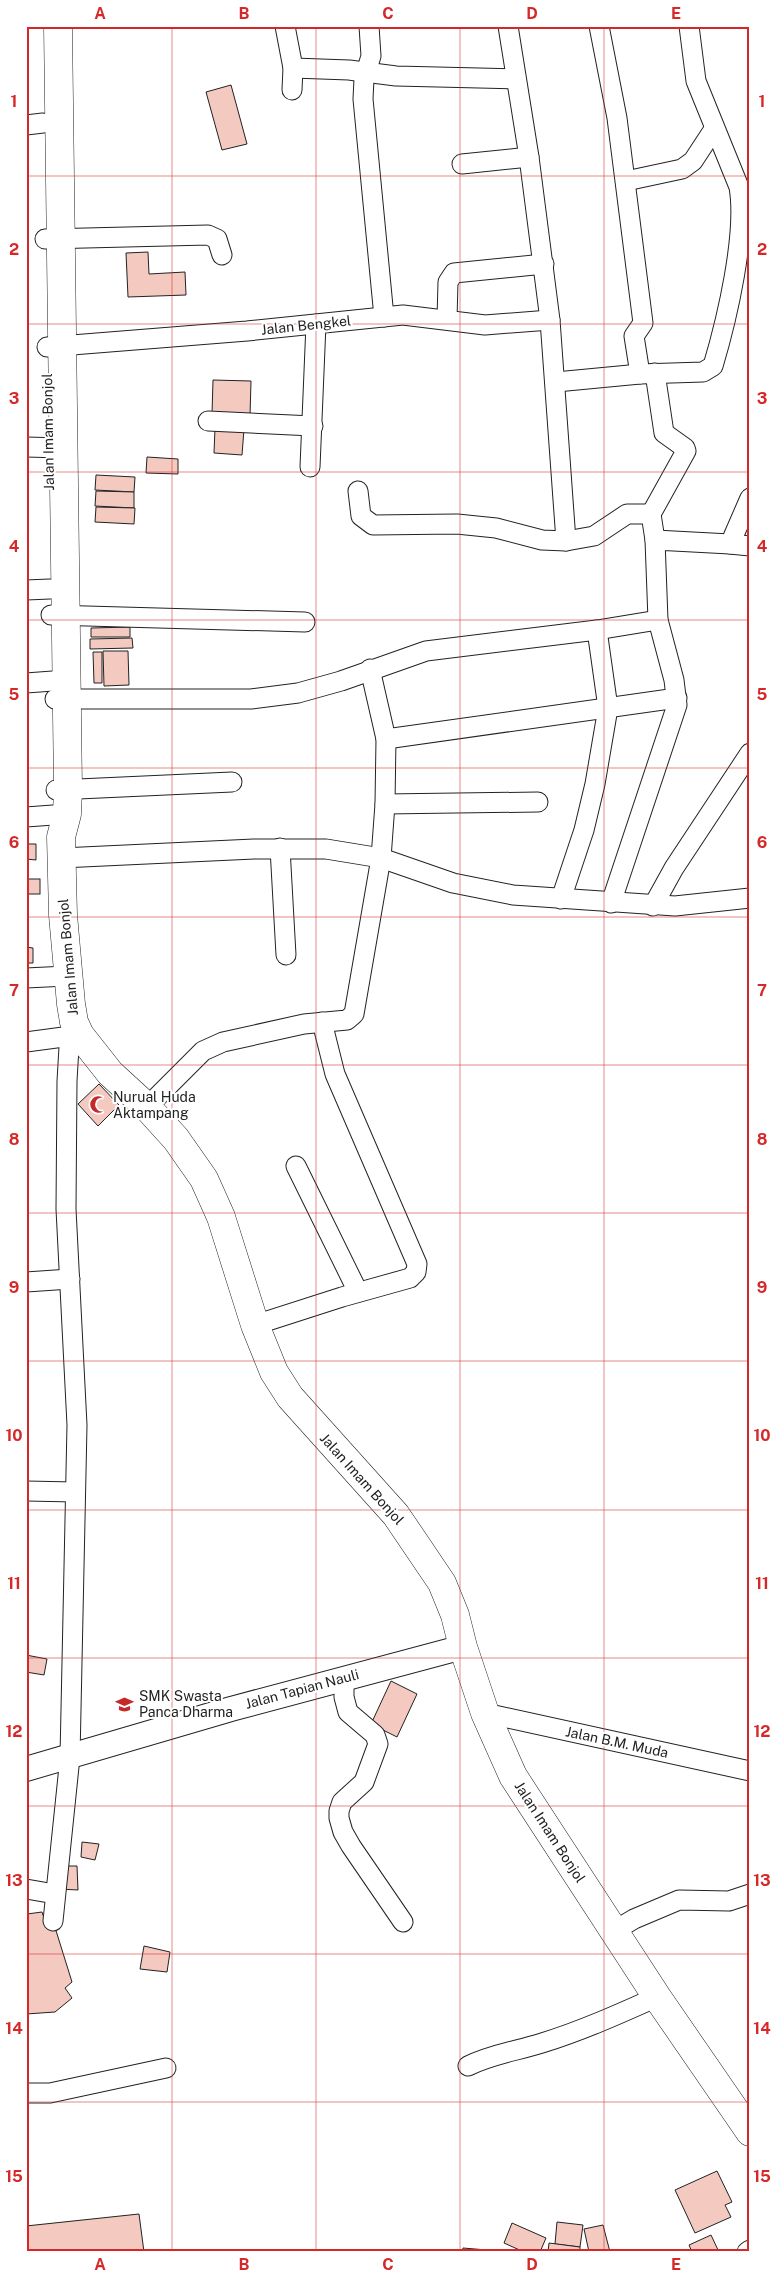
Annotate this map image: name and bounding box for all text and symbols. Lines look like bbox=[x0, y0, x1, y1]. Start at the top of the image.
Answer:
text: A bbox=[94, 4, 106, 23]
text: B bbox=[239, 4, 250, 23]
text: C bbox=[382, 4, 394, 23]
text: D bbox=[526, 4, 538, 23]
text: E bbox=[671, 4, 681, 23]
text: 1 bbox=[11, 92, 17, 111]
text: 1 bbox=[759, 92, 765, 111]
text: 2 bbox=[9, 240, 19, 259]
text: 2 bbox=[757, 240, 767, 259]
street label: Jalan Bengkel bbox=[260, 312, 352, 338]
street label: Jalan Imam Bonjol bbox=[39, 373, 57, 491]
text: 3 bbox=[9, 389, 19, 408]
text: 3 bbox=[757, 389, 767, 408]
text: 4 bbox=[9, 537, 20, 556]
text: 4 bbox=[757, 537, 768, 556]
text: 5 bbox=[9, 685, 20, 704]
text: 5 bbox=[757, 685, 768, 704]
text: 6 bbox=[9, 833, 19, 852]
text: 6 bbox=[757, 833, 767, 852]
street label: Jalan Imam Bonjol bbox=[55, 898, 81, 1016]
text: 7 bbox=[9, 981, 19, 1000]
text: 7 bbox=[757, 981, 767, 1000]
place label: Nurual Huda Aktampang bbox=[113, 1089, 196, 1121]
mosque icon: Nurual Huda Aktampang bbox=[89, 1095, 109, 1115]
text: 8 bbox=[9, 1130, 20, 1149]
text: 8 bbox=[757, 1130, 768, 1149]
text: 9 bbox=[9, 1278, 19, 1297]
text: 9 bbox=[757, 1278, 767, 1297]
text: 10 bbox=[5, 1426, 23, 1445]
text: 10 bbox=[753, 1426, 771, 1445]
street label: Jalan Imam Bonjol bbox=[317, 1430, 407, 1528]
text: 11 bbox=[7, 1574, 21, 1593]
text: 11 bbox=[755, 1574, 769, 1593]
street label: Jalan Tapian Nauli bbox=[243, 1666, 361, 1712]
place label: SMK Swasta Panca Dharma bbox=[139, 1688, 233, 1720]
school or university icon: SMK Swasta Panca Dharma bbox=[115, 1694, 135, 1714]
text: 12 bbox=[5, 1722, 23, 1741]
text: 12 bbox=[753, 1722, 771, 1741]
street label: Jalan B.M. Muda bbox=[564, 1723, 670, 1761]
street label: Jalan Imam Bonjol bbox=[511, 1779, 589, 1885]
text: 13 bbox=[5, 1871, 23, 1890]
text: 13 bbox=[753, 1871, 771, 1890]
text: 14 bbox=[5, 2019, 23, 2038]
text: 14 bbox=[753, 2019, 771, 2038]
text: 15 bbox=[5, 2167, 23, 2186]
text: 15 bbox=[753, 2167, 771, 2186]
text: A bbox=[94, 2255, 106, 2274]
text: B bbox=[239, 2255, 250, 2274]
text: C bbox=[382, 2255, 394, 2274]
text: D bbox=[526, 2255, 538, 2274]
text: E bbox=[671, 2255, 681, 2274]

